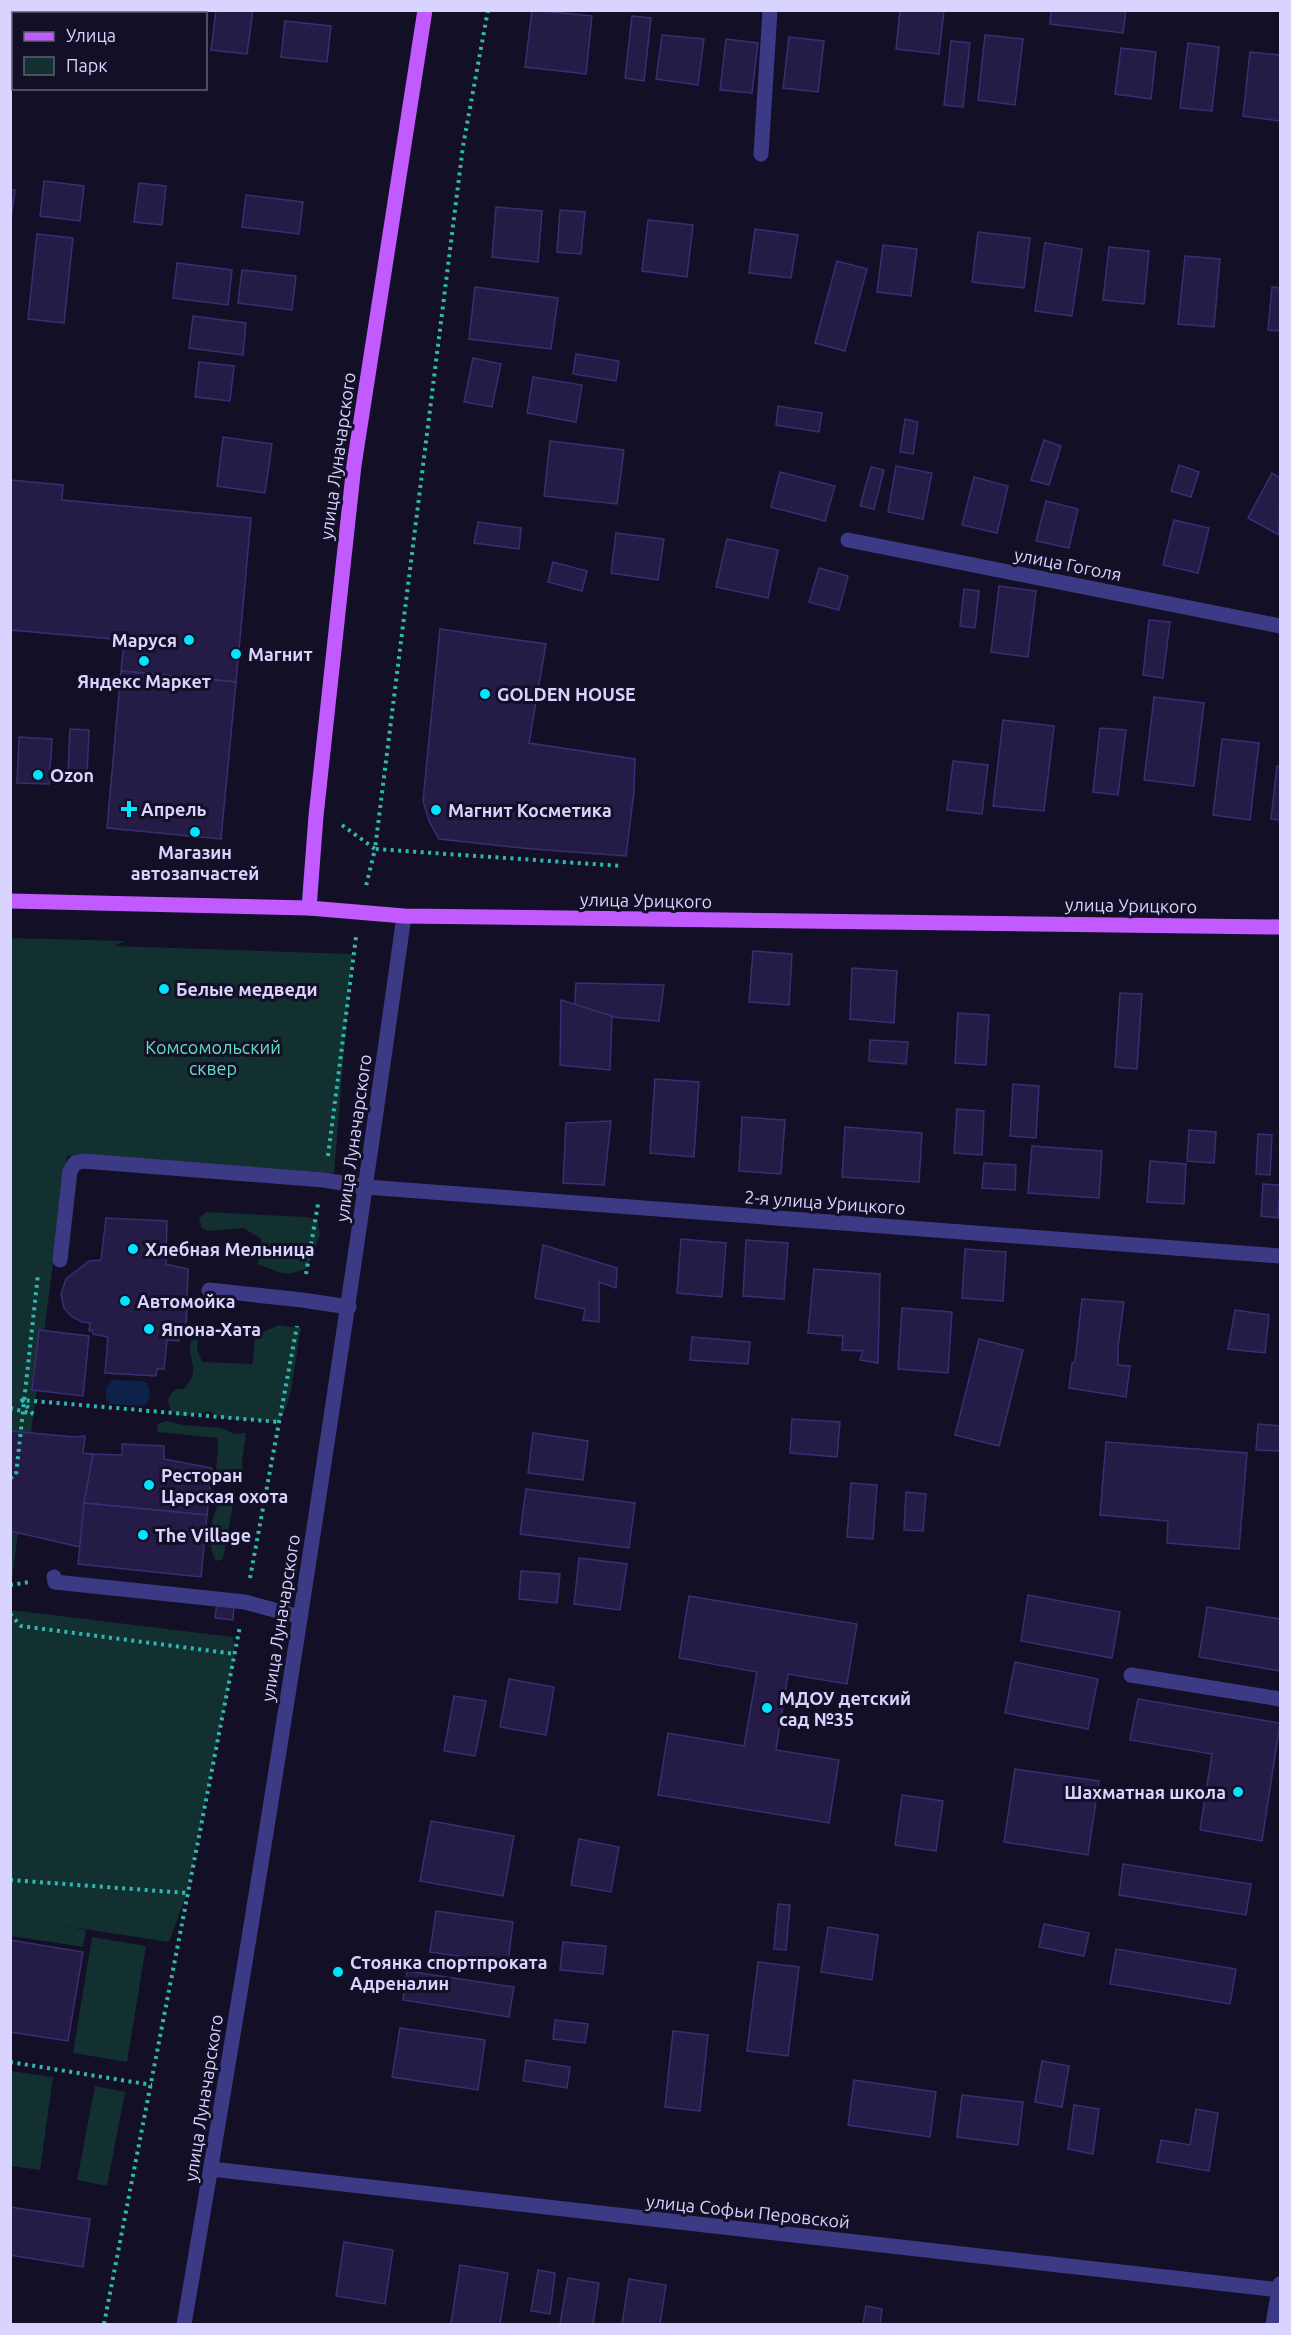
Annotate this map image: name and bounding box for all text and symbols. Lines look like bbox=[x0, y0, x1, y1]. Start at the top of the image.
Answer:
legend bbox=[12, 12, 207, 90]
text: Улица bbox=[66, 25, 116, 45]
text: Парк bbox=[66, 55, 107, 75]
street label: улица Луначарского bbox=[315, 371, 359, 541]
street label: улица Гоголя bbox=[1013, 544, 1123, 584]
place label: Маруся bbox=[112, 630, 177, 650]
marker: Маруся bbox=[182, 633, 196, 647]
place label: Магнит bbox=[248, 644, 312, 664]
marker: Магнит bbox=[229, 647, 243, 661]
marker: Яндекс Маркет bbox=[137, 654, 151, 668]
place label: Яндекс Маркет bbox=[77, 671, 211, 691]
place label: GOLDEN HOUSE bbox=[497, 684, 636, 704]
marker: GOLDEN HOUSE bbox=[478, 687, 492, 701]
place label: Ozon bbox=[50, 765, 94, 785]
marker: Ozon bbox=[31, 768, 45, 782]
place label: Апрель bbox=[141, 799, 206, 819]
place label: Магнит Косметика bbox=[448, 800, 612, 820]
marker: Апрель bbox=[122, 802, 136, 816]
marker: Магнит Косметика bbox=[429, 803, 443, 817]
marker: Магазин автозапчастей bbox=[188, 825, 202, 839]
place label: Магазин автозапчастей bbox=[131, 842, 259, 883]
street label: улица Урицкого bbox=[580, 889, 712, 911]
street label: улица Урицкого bbox=[1065, 894, 1197, 916]
place label: Белые медведи bbox=[176, 979, 318, 999]
marker: Белые медведи bbox=[157, 982, 171, 996]
park label: Комсомольский сквер bbox=[145, 1037, 281, 1078]
street label: улица Луначарского bbox=[331, 1053, 375, 1223]
street label: 2-я улица Урицкого bbox=[744, 1186, 906, 1218]
place label: Хлебная Мельница bbox=[145, 1239, 314, 1259]
marker: Хлебная Мельница bbox=[126, 1242, 140, 1256]
place label: Автомойка bbox=[137, 1291, 235, 1311]
marker: Автомойка bbox=[118, 1294, 132, 1308]
place label: Япона-Хата bbox=[161, 1319, 261, 1339]
marker: Япона-Хата bbox=[142, 1322, 156, 1336]
place label: Ресторан Царская охота bbox=[161, 1465, 288, 1506]
marker: Ресторан Царская охота bbox=[142, 1478, 156, 1492]
place label: The Village bbox=[155, 1525, 251, 1545]
marker: The Village bbox=[136, 1528, 150, 1542]
street label: улица Луначарского bbox=[257, 1533, 303, 1703]
place label: МДОУ детский сад №35 bbox=[779, 1688, 911, 1729]
marker: МДОУ детский сад №35 bbox=[760, 1701, 774, 1715]
place label: Шахматная школа bbox=[1064, 1782, 1226, 1802]
marker: Шахматная школа bbox=[1231, 1785, 1245, 1799]
place label: Стоянка спортпроката Адреналин bbox=[350, 1952, 547, 1993]
marker: Стоянка спортпроката Адреналин bbox=[331, 1965, 345, 1979]
street label: улица Луначарского bbox=[180, 2013, 226, 2183]
street label: улица Софьи Перовской bbox=[645, 2190, 851, 2232]

